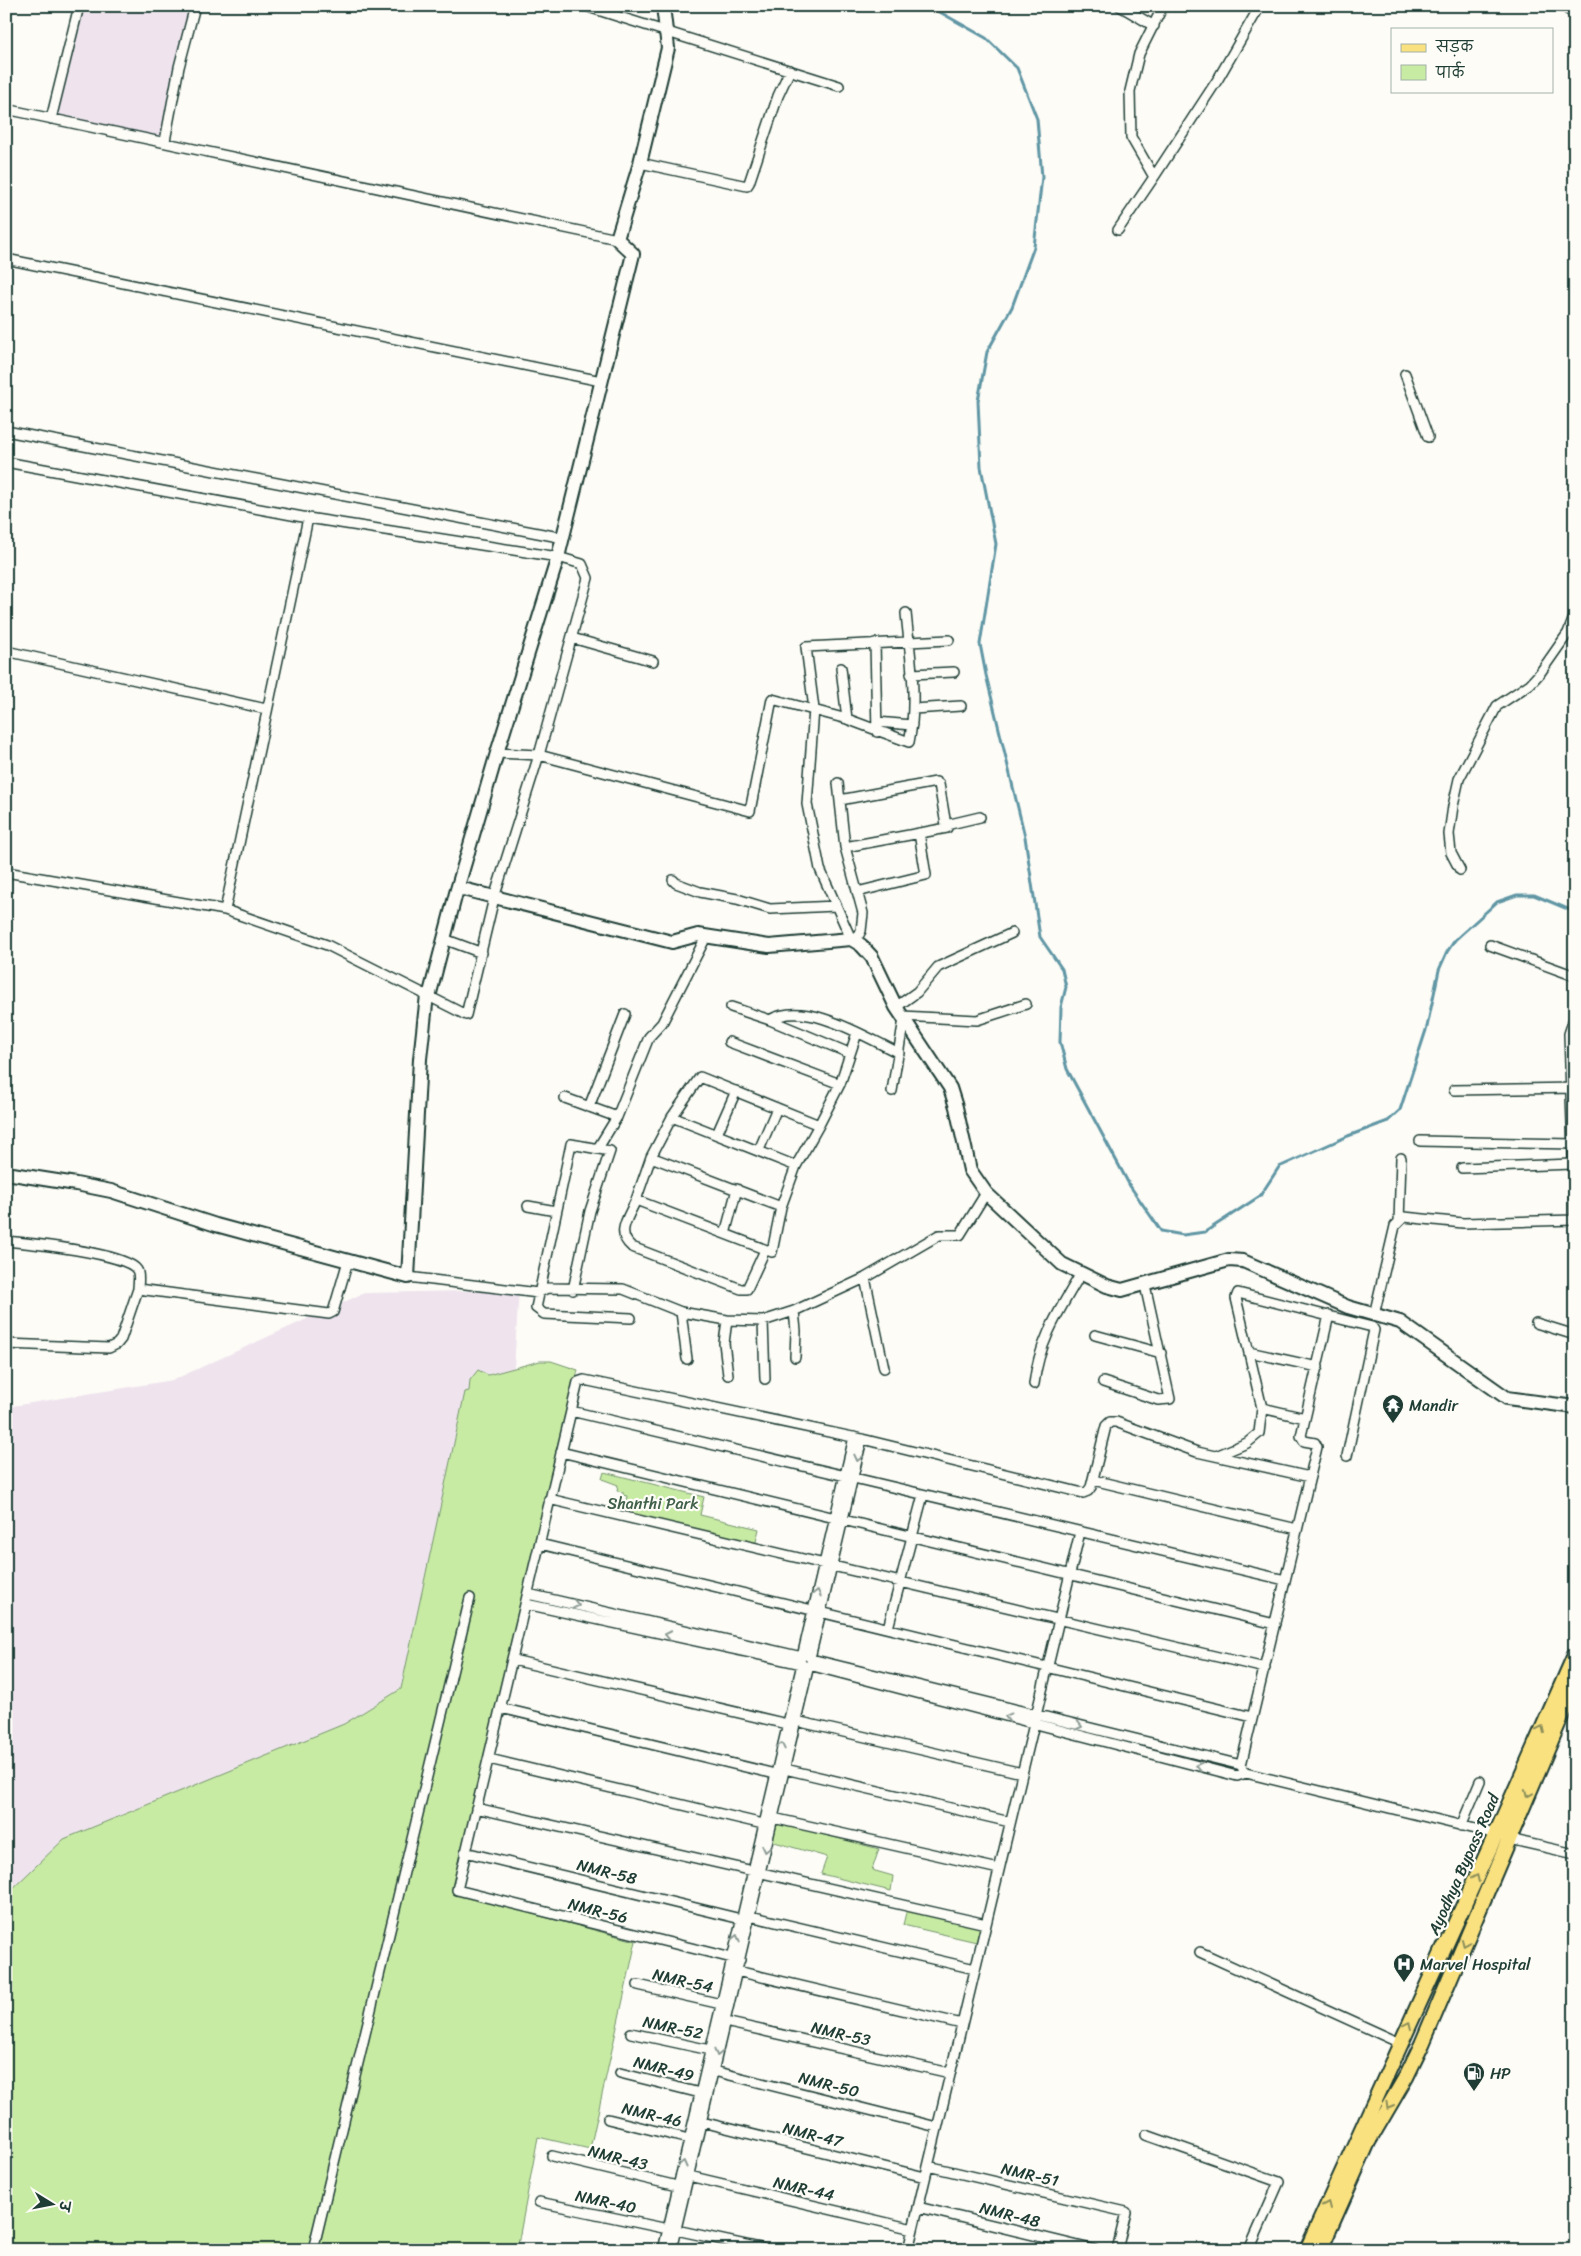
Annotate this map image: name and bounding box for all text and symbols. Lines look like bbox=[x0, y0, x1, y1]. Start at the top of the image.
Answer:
legend bbox=[1391, 28, 1554, 92]
text: सड़क bbox=[1435, 34, 1474, 60]
text: पार्क bbox=[1435, 60, 1466, 86]
place label: Mandir bbox=[1409, 1391, 1460, 1420]
temple icon: Mandir bbox=[1381, 1393, 1405, 1424]
one-way arrow bbox=[853, 1454, 864, 1463]
park label: Shanthi Park bbox=[607, 1489, 699, 1518]
one-way arrow bbox=[811, 1589, 822, 1597]
one-way arrow bbox=[571, 1599, 580, 1610]
one-way arrow bbox=[664, 1630, 673, 1641]
one-way arrow bbox=[1003, 1712, 1012, 1723]
one-way arrow bbox=[1075, 1720, 1084, 1731]
one-way arrow bbox=[1535, 1725, 1546, 1734]
one-way arrow bbox=[775, 1741, 786, 1750]
one-way arrow bbox=[1194, 1761, 1203, 1772]
street label: Ayodhya Bypass Road bbox=[1419, 1787, 1508, 1941]
one-way arrow bbox=[1524, 1789, 1535, 1798]
one-way arrow bbox=[761, 1844, 772, 1853]
street label: NMR-58 bbox=[574, 1850, 640, 1893]
one-way arrow bbox=[1470, 1874, 1480, 1883]
street label: NMR-56 bbox=[565, 1889, 631, 1932]
one-way arrow bbox=[730, 1934, 741, 1942]
one-way arrow bbox=[1460, 1938, 1471, 1947]
place label: Marvel Hospital bbox=[1420, 1950, 1531, 1979]
hospital icon: Marvel Hospital bbox=[1392, 1952, 1416, 1983]
street label: NMR-54 bbox=[650, 1959, 716, 2002]
street label: NMR-52 bbox=[640, 2007, 706, 2048]
street label: NMR-53 bbox=[808, 2013, 874, 2054]
one-way arrow bbox=[1402, 2021, 1413, 2030]
street label: NMR-49 bbox=[631, 2047, 697, 2090]
one-way arrow bbox=[713, 2049, 724, 2058]
place label: HP bbox=[1490, 2059, 1511, 2088]
fuel station icon: HP bbox=[1462, 2061, 1486, 2092]
street label: NMR-50 bbox=[795, 2063, 862, 2106]
street label: NMR-46 bbox=[619, 2094, 685, 2135]
one-way arrow bbox=[1385, 2101, 1395, 2110]
street label: NMR-47 bbox=[780, 2113, 847, 2156]
street label: NMR-43 bbox=[585, 2136, 651, 2179]
street label: NMR-51 bbox=[998, 2154, 1062, 2195]
one-way arrow bbox=[677, 2160, 688, 2169]
street label: NMR-44 bbox=[771, 2167, 837, 2210]
north arrow bbox=[28, 2178, 78, 2228]
street label: NMR-40 bbox=[573, 2181, 639, 2222]
street label: NMR-48 bbox=[977, 2193, 1043, 2236]
text: उ bbox=[51, 2197, 78, 2215]
one-way arrow bbox=[1321, 2201, 1331, 2210]

